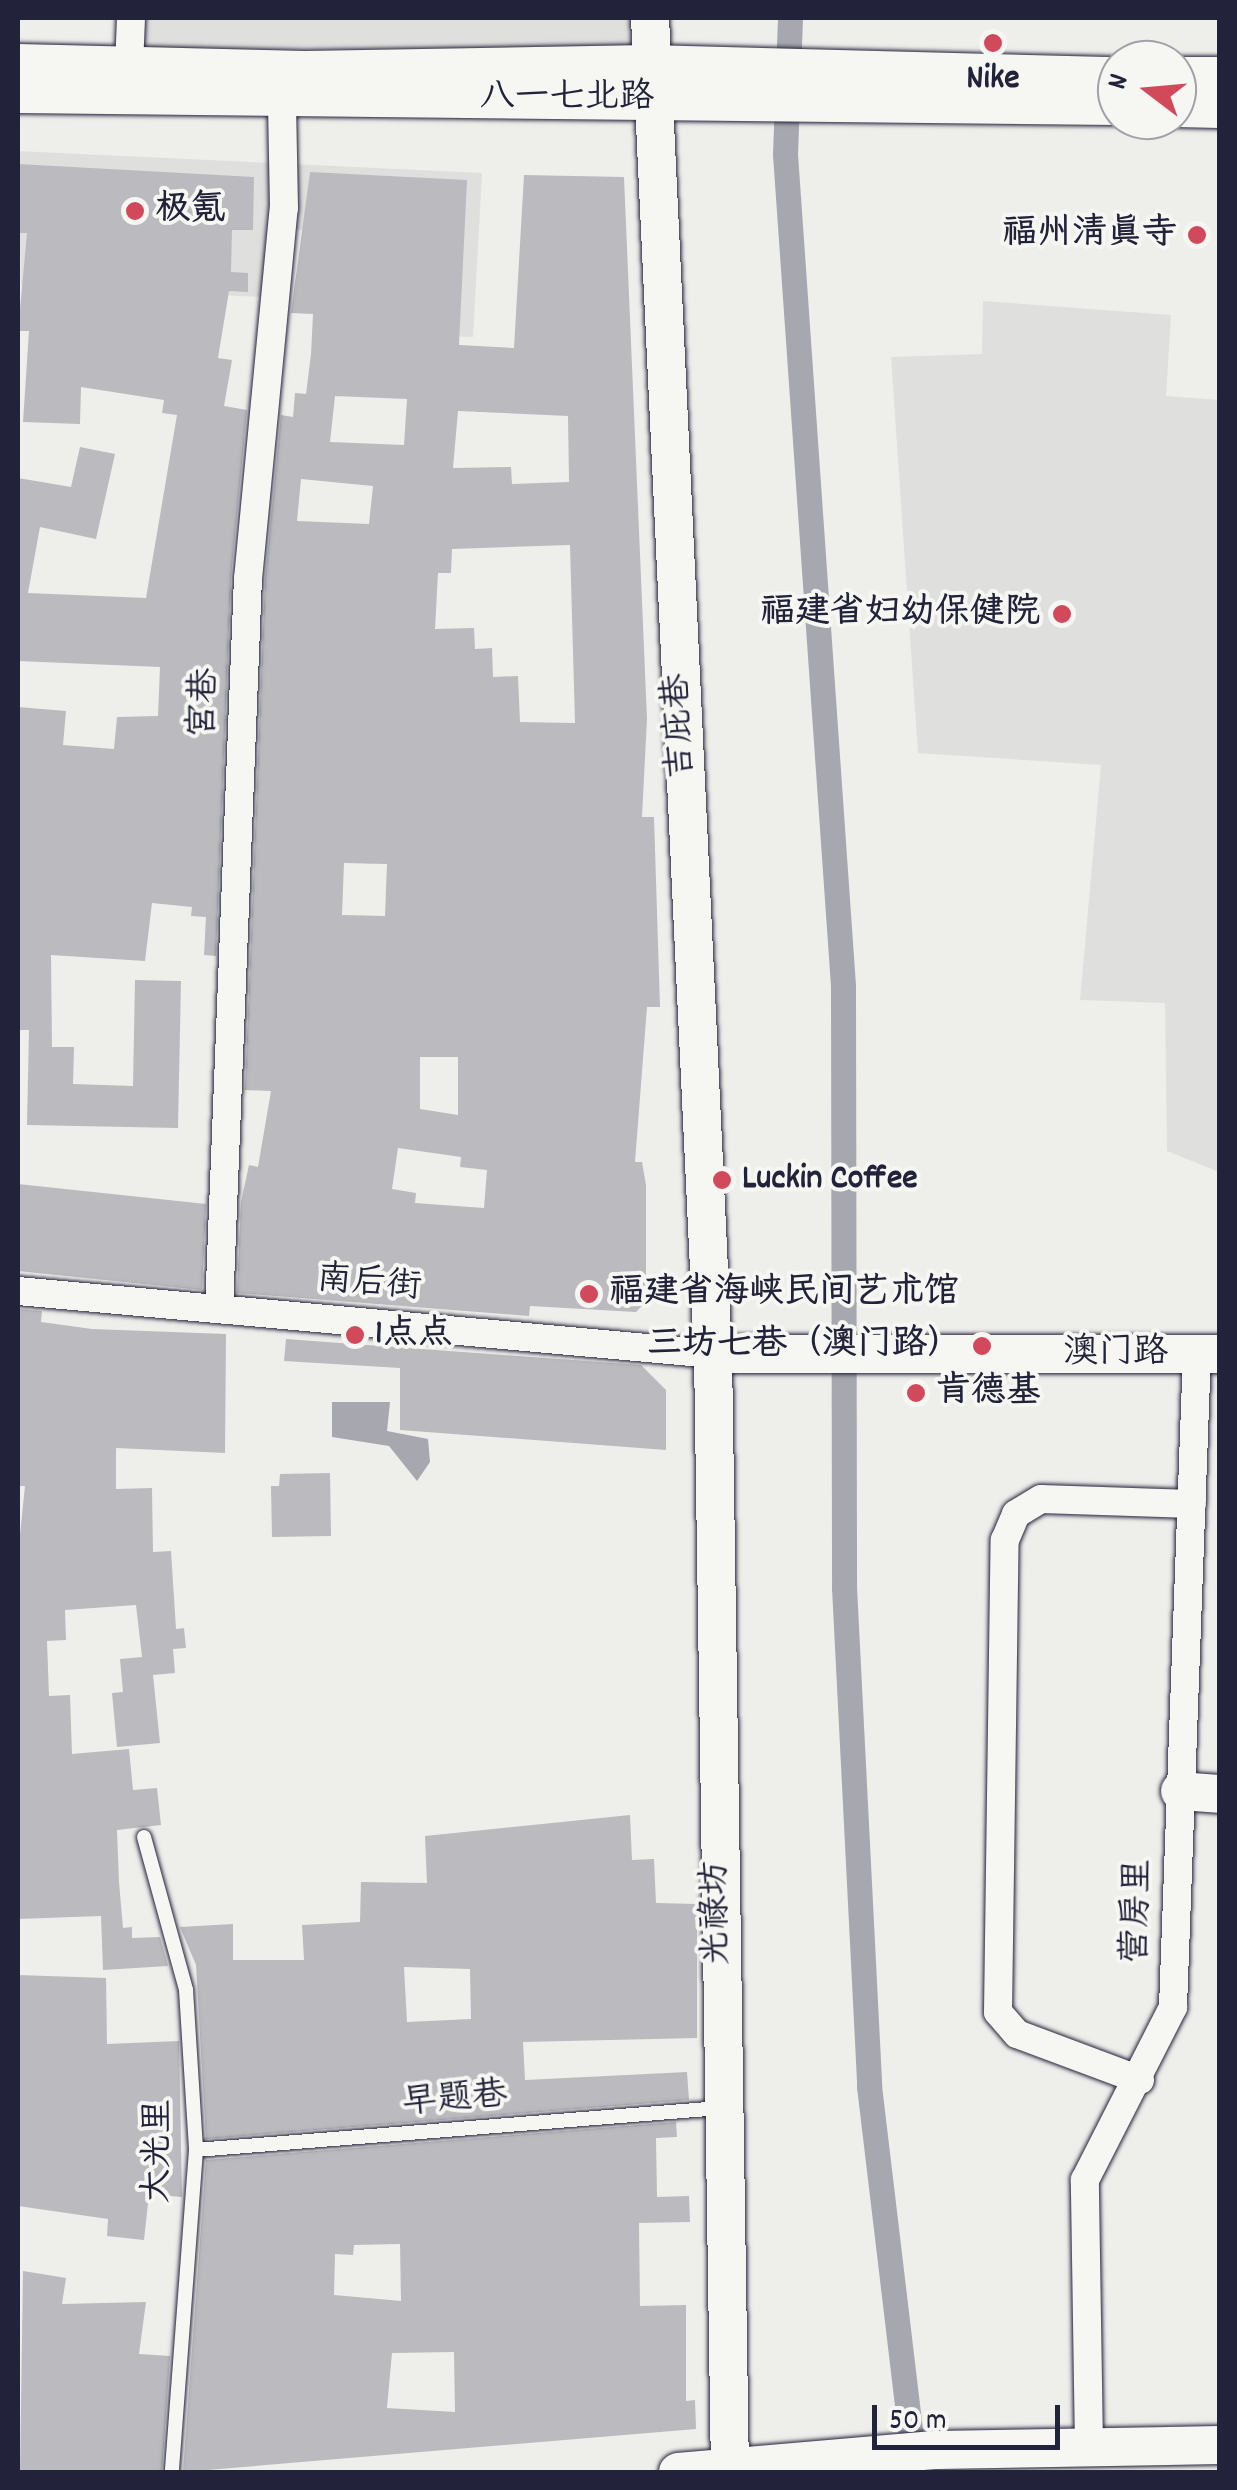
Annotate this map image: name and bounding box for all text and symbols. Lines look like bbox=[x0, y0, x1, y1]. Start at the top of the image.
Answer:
marker: Nike bbox=[982, 32, 1004, 54]
north arrow bbox=[1097, 40, 1197, 140]
place label: Nike bbox=[966, 59, 1020, 101]
text: N bbox=[1099, 70, 1141, 94]
street label: 八一七北路 bbox=[480, 78, 654, 120]
place label: 极氪 bbox=[155, 190, 225, 232]
marker: 极氪 bbox=[124, 200, 146, 222]
place label: 福州清真寺 bbox=[1002, 214, 1177, 256]
marker: 福州清真寺 bbox=[1186, 224, 1208, 246]
place label: 福建省妇幼保健院 bbox=[760, 593, 1040, 635]
marker: 福建省妇幼保健院 bbox=[1049, 601, 1075, 627]
street label: 宫巷 bbox=[184, 667, 228, 739]
street label: 吉庇巷 bbox=[657, 672, 705, 780]
place label: Luckin Coffee bbox=[742, 1159, 918, 1201]
marker: Luckin Coffee bbox=[711, 1169, 733, 1191]
street label: 南后街 bbox=[315, 1260, 423, 1310]
place label: 福建省海峡民间艺术馆 bbox=[609, 1273, 959, 1315]
marker: 福建省海峡民间艺术馆 bbox=[578, 1283, 600, 1305]
place label: 1点点 bbox=[375, 1314, 453, 1356]
marker: 1点点 bbox=[344, 1324, 366, 1346]
place label: 三坊七巷（澳门路） bbox=[647, 1325, 962, 1367]
street label: 澳门路 bbox=[1064, 1333, 1168, 1375]
marker: 三坊七巷（澳门路） bbox=[971, 1335, 993, 1357]
place label: 肯德基 bbox=[936, 1372, 1041, 1414]
marker: 肯德基 bbox=[905, 1382, 927, 1404]
street label: 营房里 bbox=[1116, 1858, 1162, 1964]
street label: 光禄坊 bbox=[696, 1860, 740, 1966]
street label: 早题巷 bbox=[401, 2076, 509, 2126]
street label: 大光里 bbox=[138, 2098, 182, 2204]
scale bar bbox=[877, 2385, 1064, 2447]
text: 50 m bbox=[889, 2401, 947, 2444]

